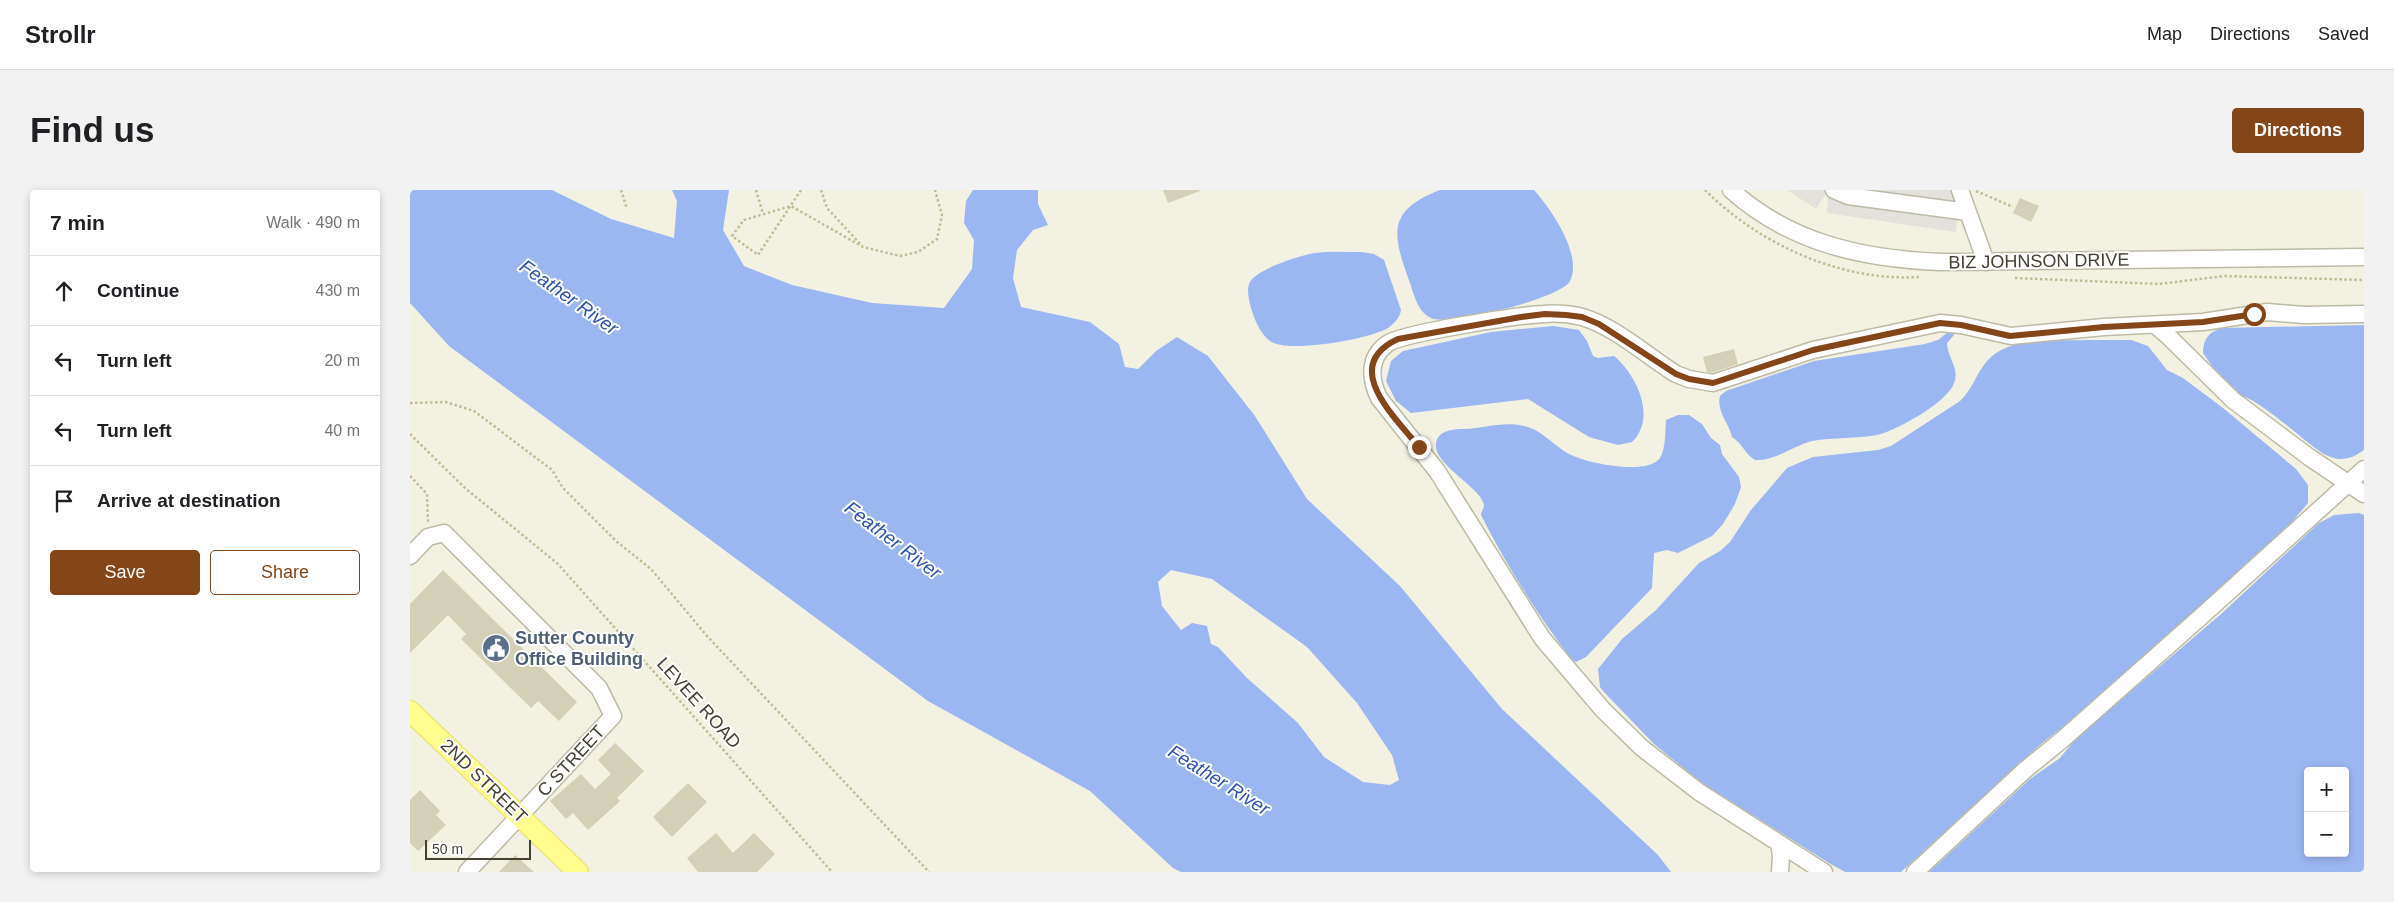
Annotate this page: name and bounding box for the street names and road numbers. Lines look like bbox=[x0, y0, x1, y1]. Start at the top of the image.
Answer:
street label: BIZ JOHNSON DRIVE bbox=[1948, 249, 2130, 273]
street label: LEVEE ROAD bbox=[653, 654, 745, 752]
street label: C STREET bbox=[533, 722, 609, 800]
street label: 2ND STREET bbox=[437, 735, 531, 827]

